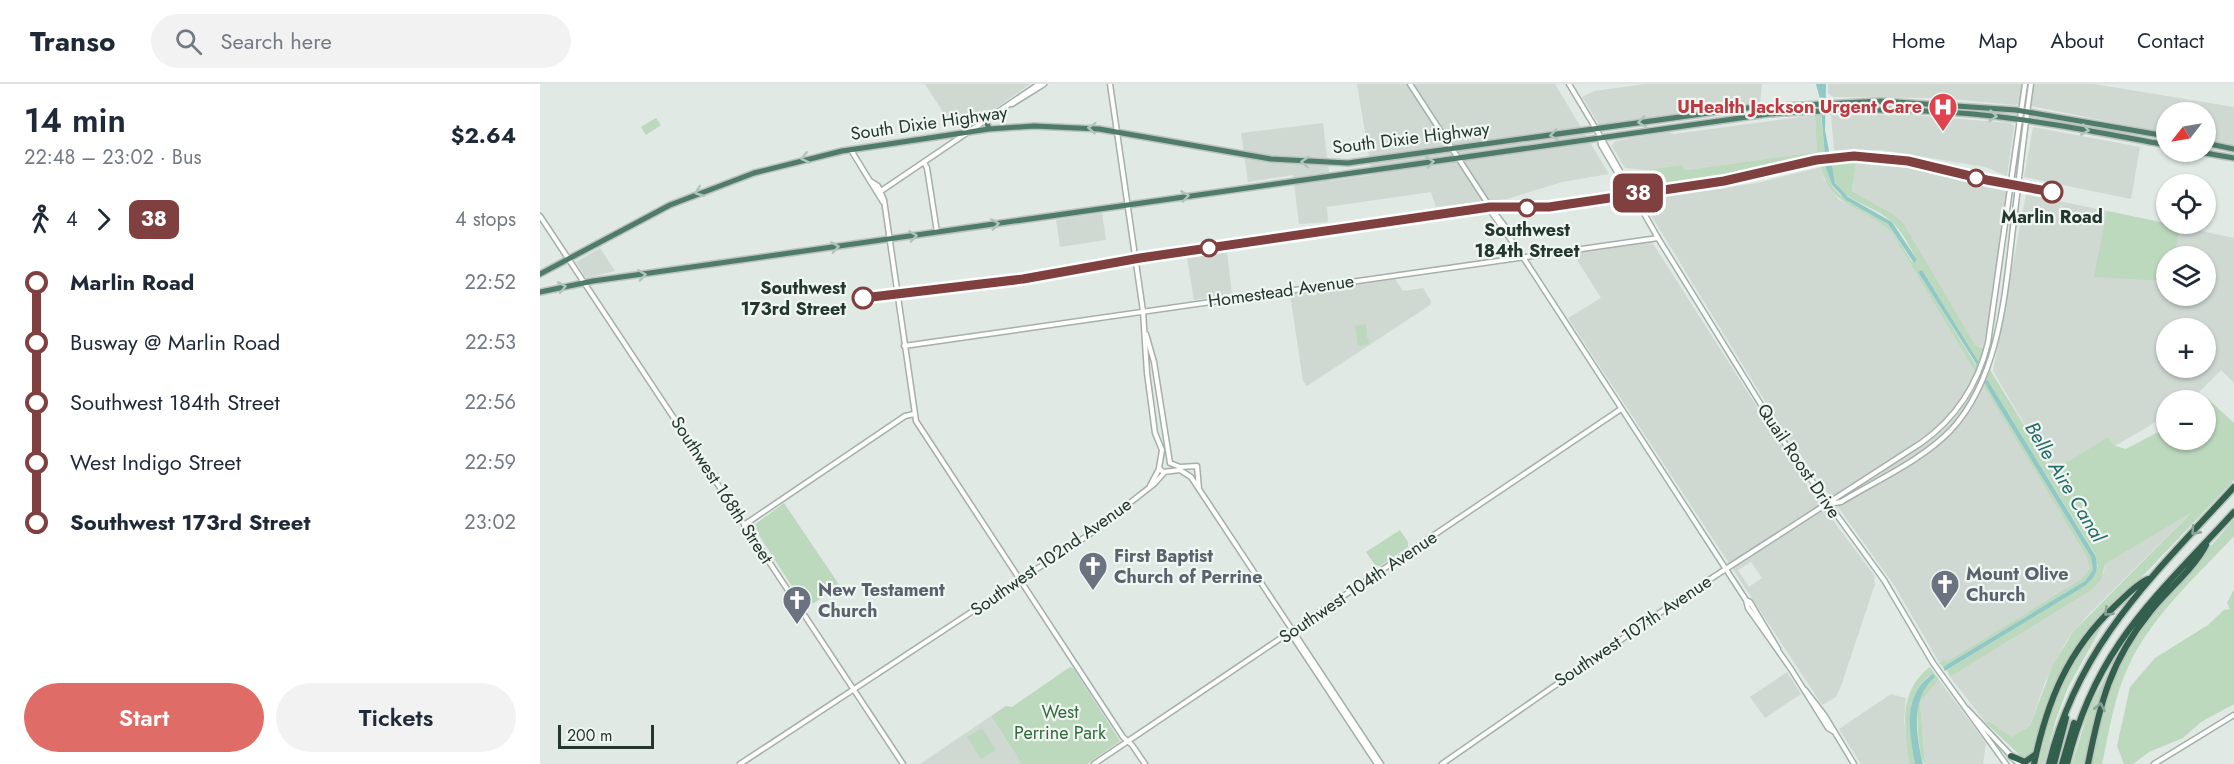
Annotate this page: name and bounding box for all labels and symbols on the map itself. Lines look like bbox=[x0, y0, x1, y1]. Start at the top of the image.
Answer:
hospital icon: UHealth Jackson Urgent Care bbox=[1927, 91, 1959, 133]
place label: UHealth Jackson Urgent Care bbox=[1677, 94, 1922, 120]
street label: South Dixie Highway bbox=[849, 99, 1009, 147]
north arrow bbox=[2156, 102, 2216, 162]
one-way arrow bbox=[1988, 109, 1998, 122]
street label: South Dixie Highway bbox=[1331, 115, 1491, 161]
one-way arrow bbox=[1638, 116, 1647, 128]
one-way arrow bbox=[1087, 122, 1096, 135]
one-way arrow bbox=[2079, 123, 2089, 136]
one-way arrow bbox=[1549, 128, 1559, 140]
one-way arrow bbox=[800, 151, 810, 164]
one-way arrow bbox=[1300, 156, 1309, 169]
one-way arrow bbox=[1425, 157, 1435, 169]
unlabelled marker bbox=[1967, 169, 1985, 187]
line badge: 38 bbox=[1611, 174, 1665, 212]
marker: Marlin Road bbox=[2041, 181, 2063, 203]
one-way arrow bbox=[694, 185, 705, 198]
one-way arrow bbox=[1180, 191, 1190, 203]
marker: Southwest 184th Street bbox=[1518, 199, 1536, 217]
place label: Marlin Road bbox=[2001, 204, 2103, 230]
place label: Southwest 184th Street bbox=[1475, 217, 1580, 264]
one-way arrow bbox=[990, 218, 999, 230]
one-way arrow bbox=[908, 230, 917, 242]
unlabelled marker bbox=[1200, 239, 1218, 257]
one-way arrow bbox=[830, 241, 839, 253]
street label: Homestead Avenue bbox=[1206, 268, 1356, 314]
one-way arrow bbox=[637, 269, 646, 281]
place label: Southwest 173rd Street bbox=[740, 275, 846, 322]
one-way arrow bbox=[557, 281, 567, 294]
marker: Southwest 173rd Street bbox=[852, 287, 874, 309]
street label: Quail Roost Drive bbox=[1751, 398, 1847, 524]
street label: Southwest 168th Street bbox=[664, 411, 780, 570]
water label: Belle Aire Canal bbox=[2018, 416, 2113, 549]
street label: Southwest 102nd Avenue bbox=[965, 491, 1137, 623]
one-way arrow bbox=[2191, 523, 2202, 534]
street label: Southwest 104th Avenue bbox=[1274, 524, 1442, 650]
place label: First Baptist Church of Perrine bbox=[1114, 543, 1263, 590]
church icon: First Baptist Church of Perrine bbox=[1077, 550, 1109, 592]
place label: Mount Olive Church bbox=[1966, 561, 2069, 608]
church icon: Mount Olive Church bbox=[1929, 568, 1961, 610]
street label: Southwest 107th Avenue bbox=[1549, 569, 1717, 693]
place label: New Testament Church bbox=[818, 577, 945, 624]
church icon: New Testament Church bbox=[781, 584, 813, 626]
one-way arrow bbox=[2105, 605, 2116, 616]
park label: West Perrine Park bbox=[1014, 699, 1106, 746]
one-way arrow bbox=[2093, 702, 2106, 712]
scale bar bbox=[558, 722, 654, 750]

